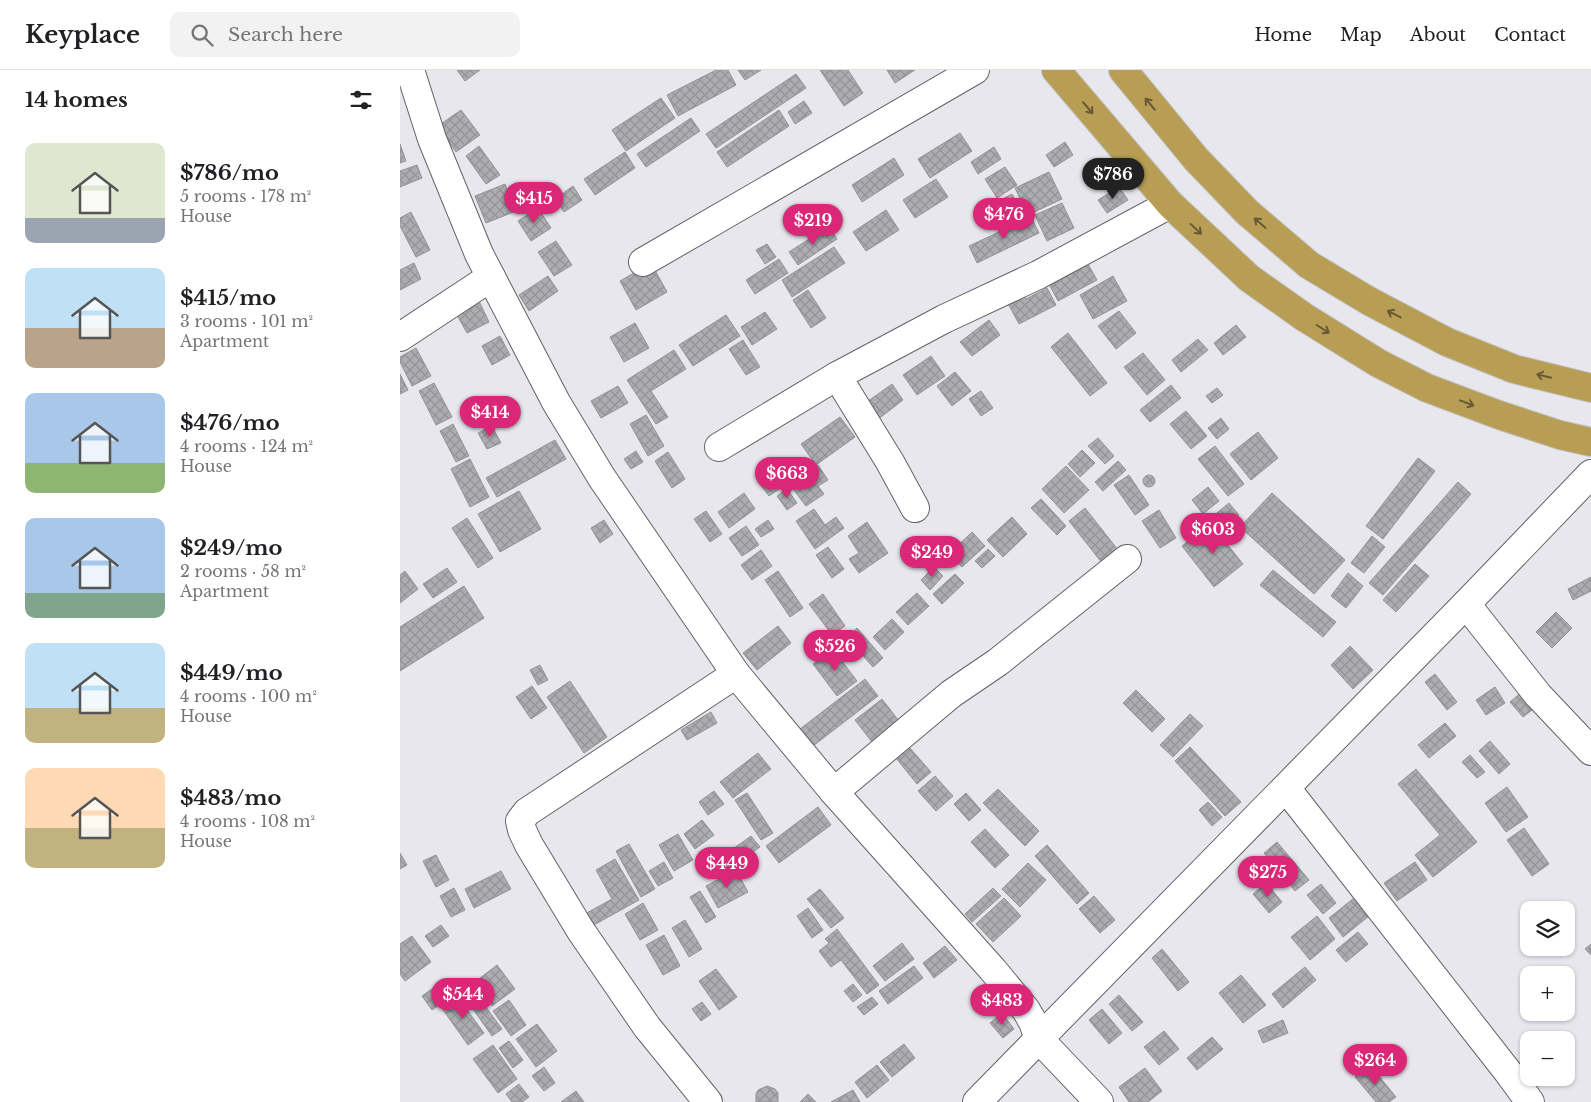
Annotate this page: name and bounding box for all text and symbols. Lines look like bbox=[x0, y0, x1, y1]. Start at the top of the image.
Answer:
search box bbox=[170, 12, 520, 57]
text: Keyplace bbox=[25, 20, 140, 49]
icon: search bbox=[188, 21, 216, 49]
text: Search here bbox=[228, 23, 343, 46]
text: Home bbox=[1254, 24, 1312, 46]
text: Map bbox=[1340, 24, 1382, 46]
text: About bbox=[1410, 24, 1466, 46]
text: Contact bbox=[1494, 24, 1566, 46]
icon: filters bbox=[347, 86, 375, 114]
text: 14 homes bbox=[25, 87, 128, 113]
one-way arrow bbox=[1145, 98, 1156, 111]
one-way arrow bbox=[1082, 101, 1093, 114]
pin: $786 bbox=[1083, 158, 1143, 200]
text: $786/mo bbox=[180, 160, 279, 186]
icon: home bbox=[65, 163, 125, 223]
text: $786 bbox=[1093, 164, 1133, 184]
pin: $415 bbox=[504, 182, 564, 224]
text: 5 rooms · 178 m² bbox=[180, 186, 311, 206]
text: $415 bbox=[515, 188, 553, 208]
pin: $476 bbox=[974, 198, 1034, 240]
pin: $219 bbox=[783, 204, 843, 246]
text: $476 bbox=[984, 204, 1024, 224]
text: House bbox=[180, 206, 232, 226]
text: $219 bbox=[794, 210, 832, 230]
one-way arrow bbox=[1254, 218, 1267, 229]
one-way arrow bbox=[1189, 223, 1202, 235]
text: $415/mo bbox=[180, 285, 276, 311]
icon: home bbox=[65, 288, 125, 348]
one-way arrow bbox=[1387, 309, 1402, 319]
text: 3 rooms · 101 m² bbox=[180, 311, 313, 331]
one-way arrow bbox=[1315, 324, 1329, 334]
text: Apartment bbox=[180, 331, 269, 351]
one-way arrow bbox=[1536, 371, 1552, 380]
pin: $414 bbox=[460, 396, 520, 438]
one-way arrow bbox=[1459, 399, 1474, 408]
text: $414 bbox=[471, 402, 509, 422]
text: $476/mo bbox=[180, 410, 280, 436]
icon: home bbox=[65, 413, 125, 473]
text: 4 rooms · 124 m² bbox=[180, 436, 313, 456]
text: House bbox=[180, 456, 232, 476]
pin: $663 bbox=[757, 456, 817, 499]
text: $663 bbox=[766, 463, 808, 483]
pin: $603 bbox=[1183, 512, 1243, 555]
text: $603 bbox=[1191, 519, 1235, 539]
text: $249/mo bbox=[180, 535, 282, 561]
pin: $249 bbox=[902, 536, 962, 578]
icon: home bbox=[65, 538, 125, 598]
text: $249 bbox=[911, 542, 953, 562]
text: 2 rooms · 58 m² bbox=[180, 561, 306, 581]
text: Apartment bbox=[180, 581, 269, 601]
pin: $526 bbox=[805, 630, 865, 672]
text: $526 bbox=[814, 636, 856, 656]
text: $449/mo bbox=[180, 660, 283, 686]
icon: home bbox=[65, 663, 125, 723]
text: 4 rooms · 100 m² bbox=[180, 686, 317, 706]
text: House bbox=[180, 706, 232, 726]
text: $483/mo bbox=[180, 785, 281, 811]
icon: home bbox=[65, 788, 125, 848]
text: 4 rooms · 108 m² bbox=[180, 811, 315, 831]
text: House bbox=[180, 831, 232, 851]
pin: $449 bbox=[697, 846, 757, 889]
text: $449 bbox=[706, 853, 748, 873]
pin: $275 bbox=[1238, 856, 1298, 898]
text: $275 bbox=[1249, 862, 1287, 882]
map controls bbox=[1520, 901, 1575, 1086]
button: layers bbox=[1520, 901, 1575, 956]
button: + bbox=[1520, 966, 1575, 1021]
pin: $544 bbox=[433, 978, 493, 1020]
text: $544 bbox=[442, 984, 484, 1004]
pin: $483 bbox=[972, 984, 1032, 1026]
text: $483 bbox=[981, 990, 1023, 1010]
button: − bbox=[1520, 1031, 1575, 1086]
pin: $264 bbox=[1345, 1044, 1405, 1086]
text: $264 bbox=[1354, 1050, 1396, 1070]

